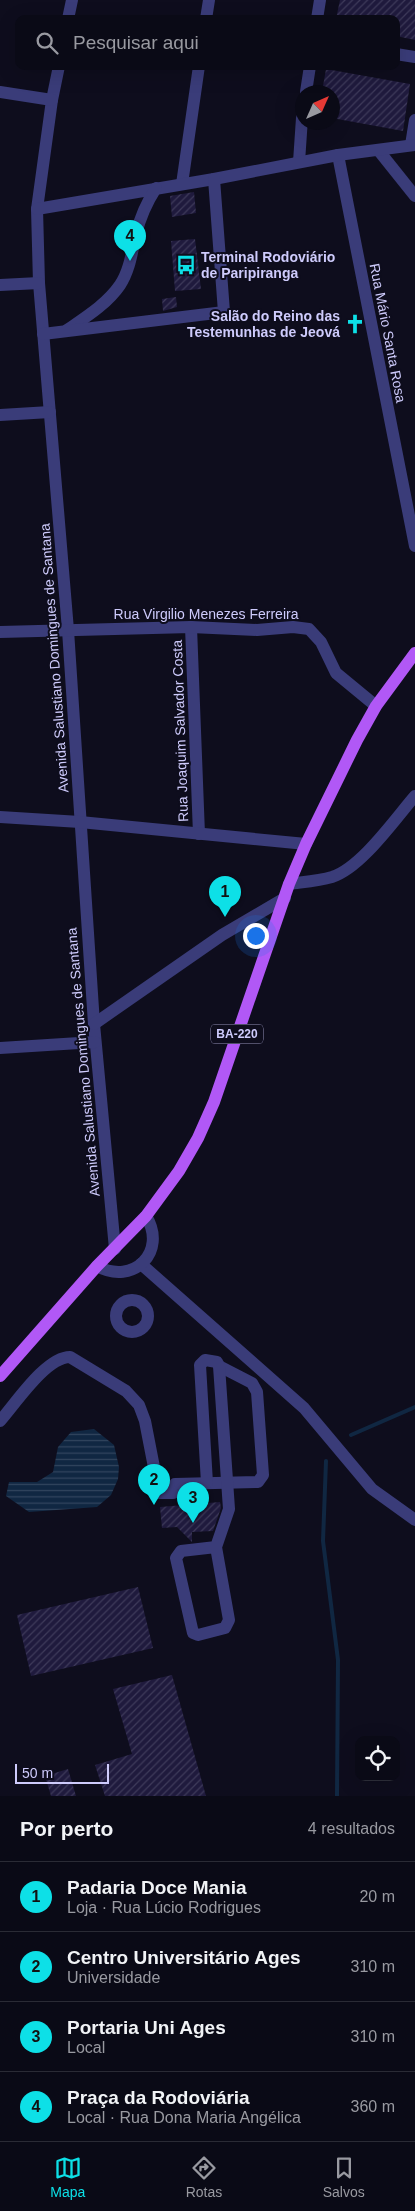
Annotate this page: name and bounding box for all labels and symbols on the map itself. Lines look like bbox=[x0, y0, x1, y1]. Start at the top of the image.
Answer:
north arrow bbox=[295, 85, 340, 130]
pin: 4 bbox=[114, 220, 146, 261]
place label: Terminal Rodoviário de Paripiranga bbox=[201, 249, 335, 281]
bus stop icon: Terminal Rodoviário de Paripiranga bbox=[175, 254, 197, 276]
street label: Rua Mário Santa Rosa bbox=[367, 262, 409, 404]
place label: Salão do Reino das Testemunhas de Jeová bbox=[187, 308, 340, 340]
church icon: Salão do Reino das Testemunhas de Jeová bbox=[344, 313, 366, 335]
street label: Avenida Salustiano Domingues de Santana bbox=[37, 523, 71, 793]
street label: Rua Virgilio Menezes Ferreira bbox=[114, 606, 299, 622]
street label: Rua Joaquim Salvador Costa bbox=[169, 640, 191, 822]
pin: 1 bbox=[209, 876, 241, 917]
your location bbox=[243, 923, 269, 949]
street label: Avenida Salustiano Domingues de Santana bbox=[63, 927, 103, 1197]
road number: BA-220 bbox=[211, 1024, 263, 1044]
pin: 2 bbox=[138, 1464, 170, 1505]
pin: 3 bbox=[177, 1482, 209, 1523]
scale bar bbox=[15, 1761, 109, 1784]

